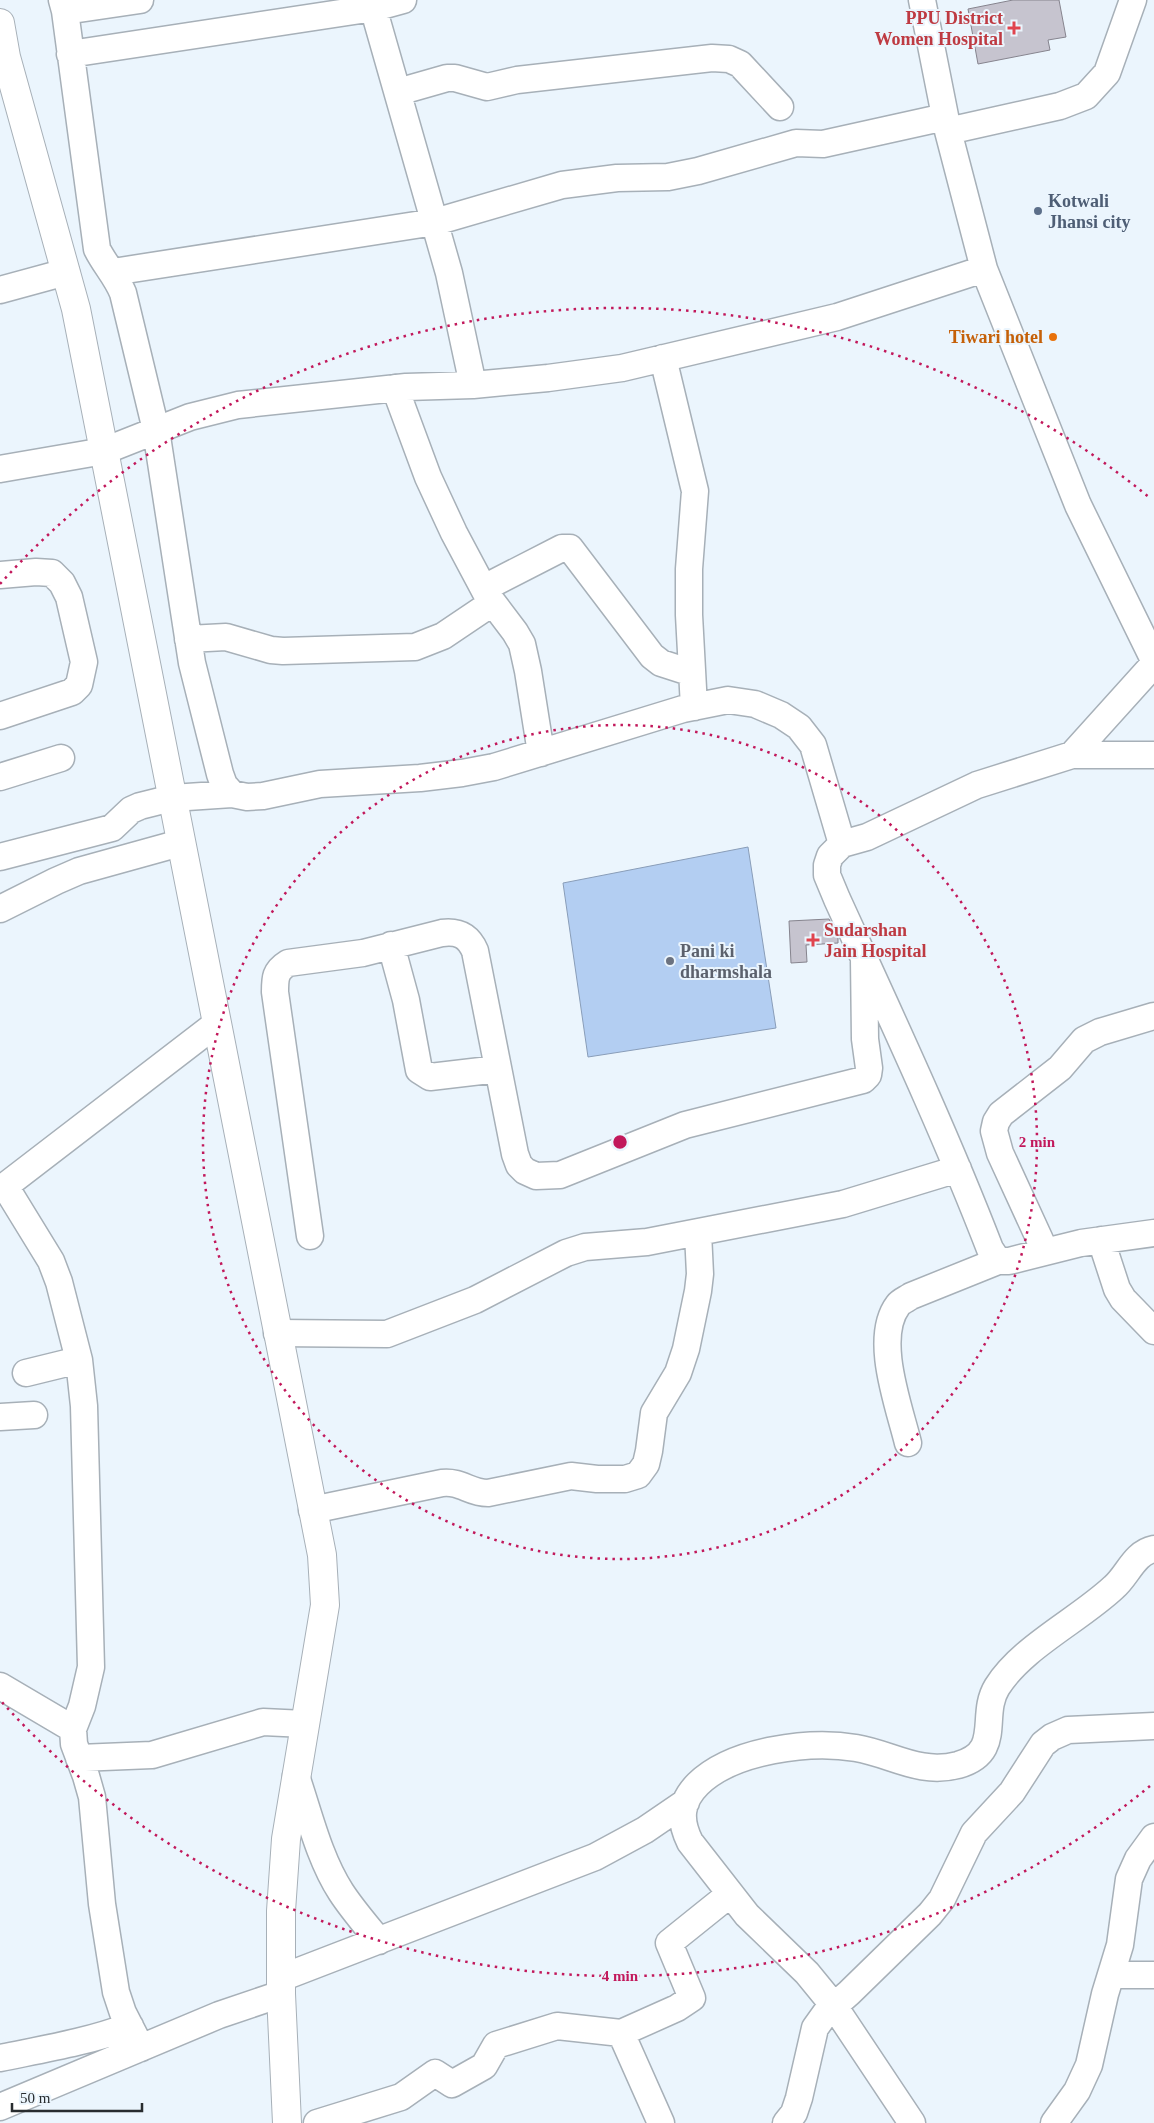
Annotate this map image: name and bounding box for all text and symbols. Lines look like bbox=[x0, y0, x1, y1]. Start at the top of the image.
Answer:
place label: PPU District Women Hospital bbox=[874, 8, 1003, 49]
marker: PPU District Women Hospital bbox=[1007, 21, 1021, 35]
place label: Kotwali Jhansi city bbox=[1048, 191, 1131, 232]
marker: Kotwali Jhansi city bbox=[1032, 205, 1044, 217]
place label: Tiwari hotel bbox=[949, 327, 1043, 347]
marker: Tiwari hotel bbox=[1047, 331, 1059, 343]
place label: Sudarshan Jain Hospital bbox=[824, 920, 927, 961]
marker: Sudarshan Jain Hospital bbox=[806, 933, 820, 947]
place label: Pani ki dharmshala bbox=[680, 941, 772, 982]
marker: Pani ki dharmshala bbox=[664, 955, 676, 967]
centre of rings bbox=[611, 1133, 629, 1151]
text: 2 min bbox=[1019, 1134, 1056, 1150]
text: 4 min bbox=[602, 1968, 639, 1984]
scale bar bbox=[12, 2080, 142, 2112]
text: 50 m bbox=[20, 2090, 51, 2106]

